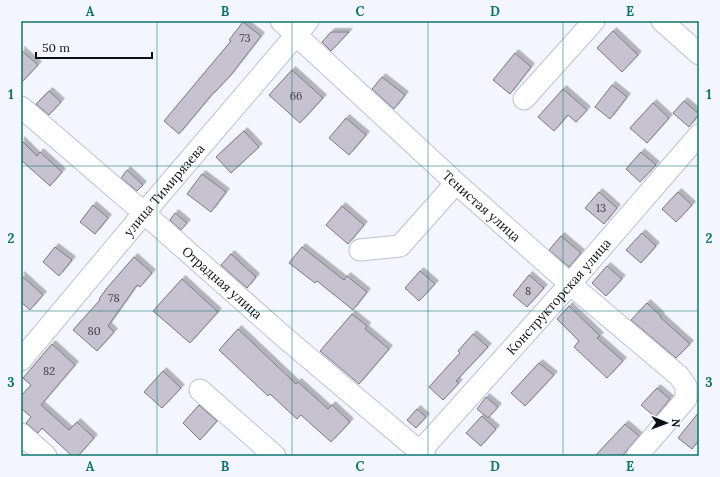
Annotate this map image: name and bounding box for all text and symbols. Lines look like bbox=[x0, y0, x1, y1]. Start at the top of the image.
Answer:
text: A bbox=[86, 3, 95, 20]
text: B bbox=[221, 3, 230, 20]
text: C bbox=[356, 3, 365, 20]
text: D bbox=[490, 3, 500, 20]
text: E bbox=[626, 3, 634, 20]
house number: 73 bbox=[239, 31, 251, 45]
scale bar bbox=[36, 34, 152, 60]
text: 50 m bbox=[42, 40, 70, 55]
text: 1 bbox=[8, 86, 14, 103]
text: 1 bbox=[706, 86, 712, 103]
house number: 66 bbox=[290, 89, 302, 103]
street label: улица Тимирязева bbox=[120, 140, 208, 240]
street label: Тенистая улица bbox=[439, 167, 524, 246]
house number: 13 bbox=[596, 201, 606, 215]
text: 2 bbox=[8, 230, 15, 247]
text: 2 bbox=[706, 230, 713, 247]
street label: Конструкторская улица bbox=[503, 235, 615, 358]
street label: Отрадная улица bbox=[178, 243, 266, 323]
house number: 8 bbox=[525, 284, 531, 298]
house number: 78 bbox=[108, 291, 120, 305]
house number: 80 bbox=[87, 324, 101, 338]
house number: 82 bbox=[43, 364, 55, 378]
text: 3 bbox=[7, 374, 15, 391]
text: 3 bbox=[705, 374, 713, 391]
north arrow bbox=[646, 403, 686, 443]
text: N bbox=[669, 419, 683, 428]
text: A bbox=[86, 458, 95, 475]
text: B bbox=[221, 458, 230, 475]
text: C bbox=[356, 458, 365, 475]
text: D bbox=[490, 458, 500, 475]
text: E bbox=[626, 458, 634, 475]

